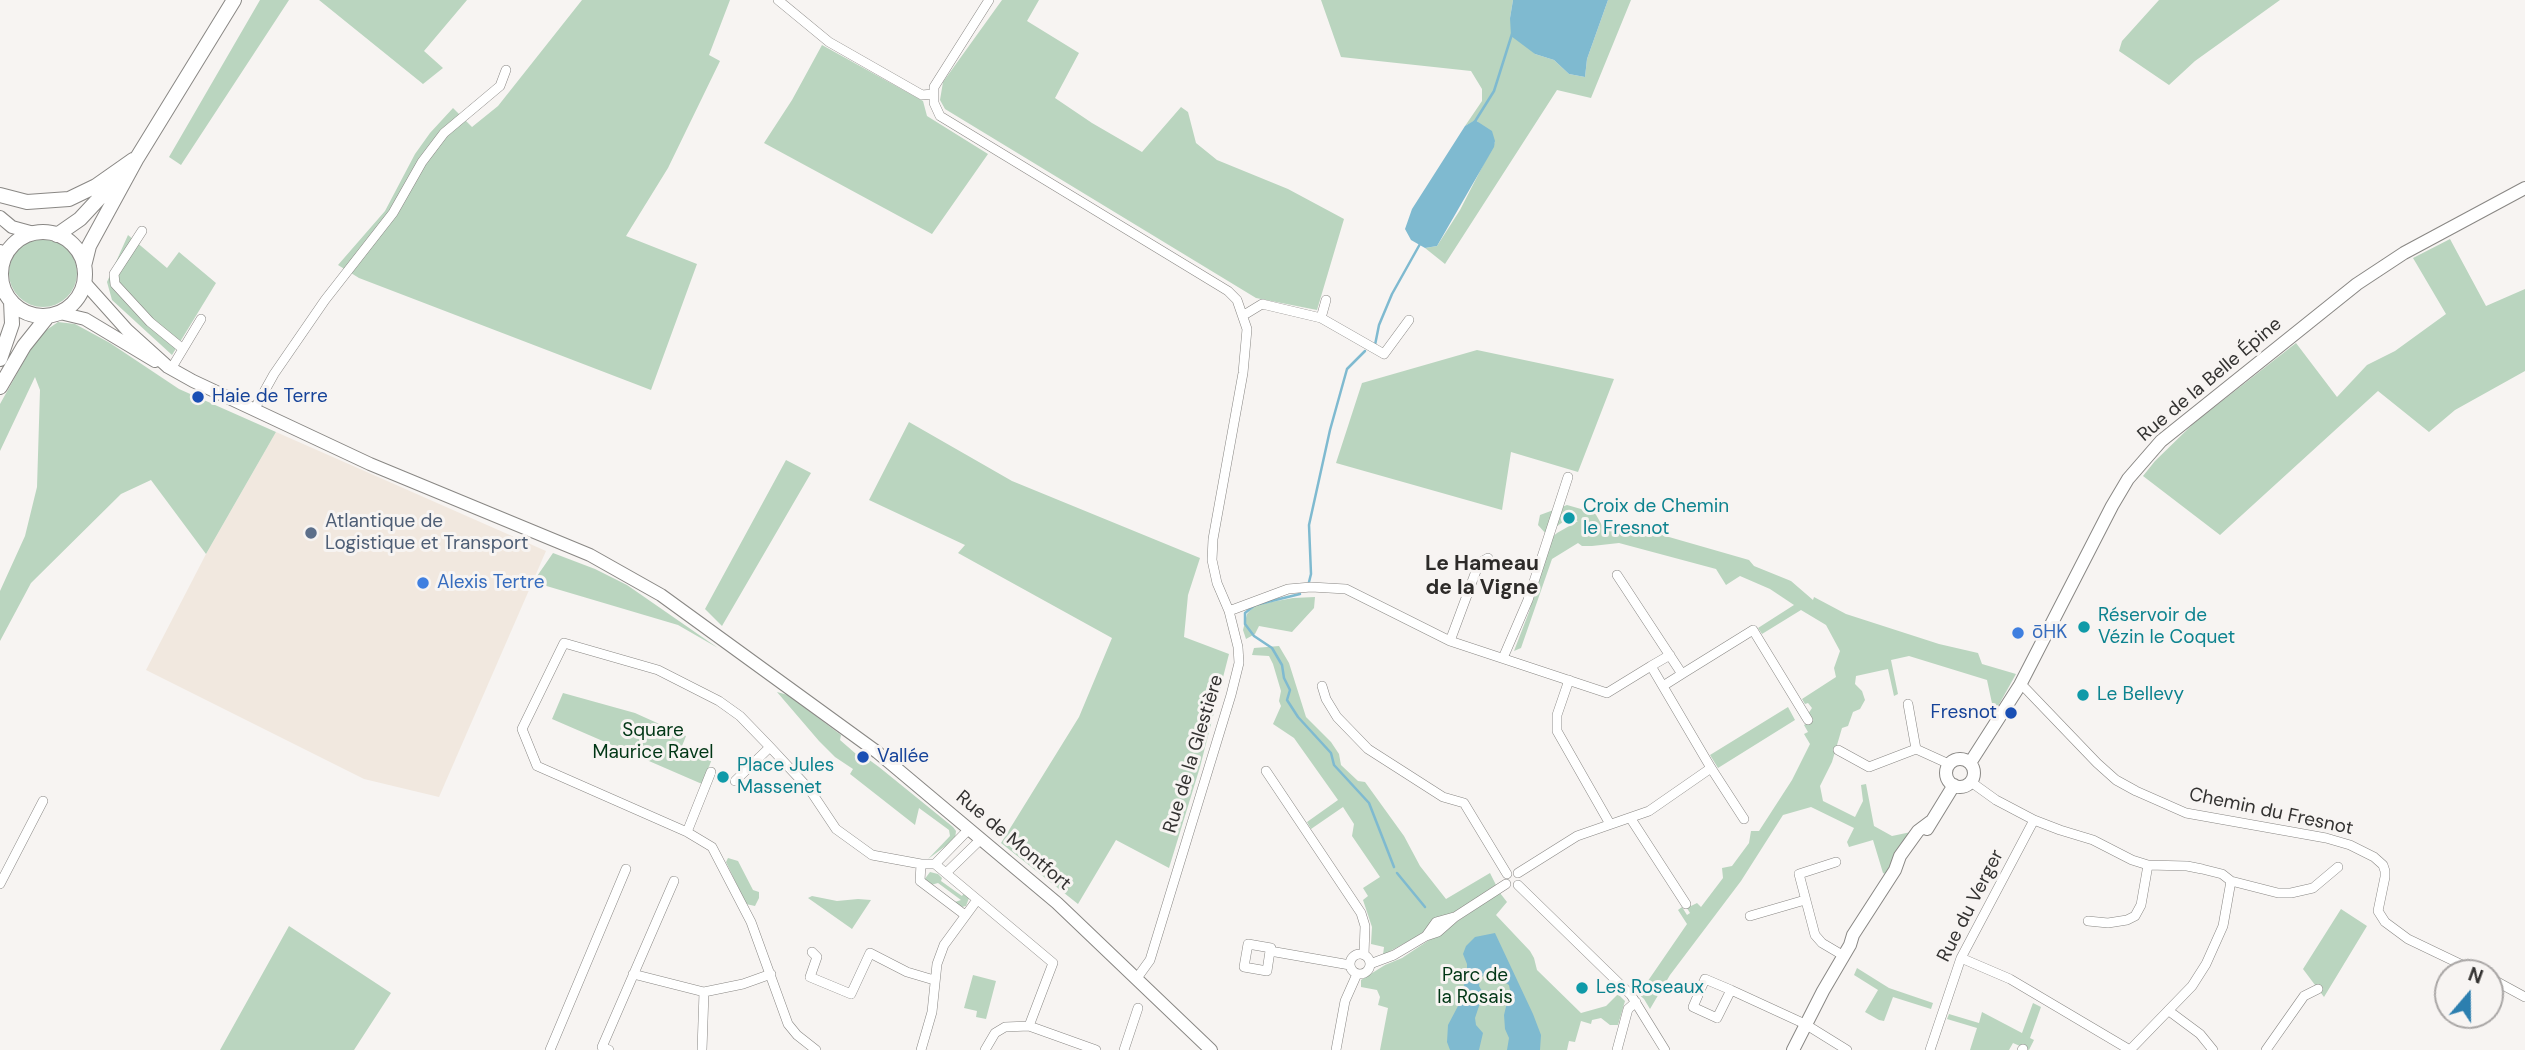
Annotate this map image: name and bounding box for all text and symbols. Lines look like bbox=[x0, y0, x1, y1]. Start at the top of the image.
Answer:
street label: Rue de la Belle Épine bbox=[2133, 313, 2287, 447]
place label: Haie de Terre bbox=[212, 386, 328, 408]
marker: Haie de Terre bbox=[190, 389, 206, 405]
place label: Croix de Chemin le Fresnot bbox=[1583, 496, 1729, 540]
marker: Croix de Chemin le Fresnot bbox=[1561, 510, 1577, 526]
place label: Atlantique de Logistique et Transport bbox=[325, 511, 528, 555]
marker: Atlantique de Logistique et Transport bbox=[303, 525, 319, 541]
district label: Le Hameau de la Vigne bbox=[1425, 551, 1539, 601]
place label: Alexis Tertre bbox=[437, 572, 544, 594]
marker: Alexis Tertre bbox=[415, 575, 431, 591]
place label: Réservoir de Vézin le Coquet bbox=[2098, 605, 2235, 649]
marker: Réservoir de Vézin le Coquet bbox=[2076, 619, 2092, 635]
place label: ōHK bbox=[2032, 622, 2067, 644]
marker: ōHK bbox=[2010, 625, 2026, 641]
street label: Rue de la Glestière bbox=[1159, 672, 1229, 836]
place label: Le Bellevy bbox=[2097, 684, 2184, 706]
marker: Le Bellevy bbox=[2075, 687, 2091, 703]
place label: Fresnot bbox=[1931, 702, 1997, 724]
marker: Fresnot bbox=[2003, 705, 2019, 721]
park label: Square Maurice Ravel bbox=[592, 720, 714, 764]
place label: Vallée bbox=[877, 746, 929, 768]
marker: Vallée bbox=[855, 749, 871, 765]
place label: Place Jules Massenet bbox=[737, 755, 834, 799]
marker: Place Jules Massenet bbox=[715, 769, 731, 785]
street label: Chemin du Fresnot bbox=[2187, 783, 2355, 841]
street label: Rue de Montfort bbox=[951, 786, 1075, 896]
street label: Rue du Verger bbox=[1933, 846, 2009, 966]
north arrow bbox=[2434, 959, 2504, 1029]
text: N bbox=[2465, 962, 2486, 990]
park label: Parc de la Rosais bbox=[1437, 965, 1513, 1009]
place label: Les Roseaux bbox=[1596, 977, 1704, 999]
marker: Les Roseaux bbox=[1574, 980, 1590, 996]

